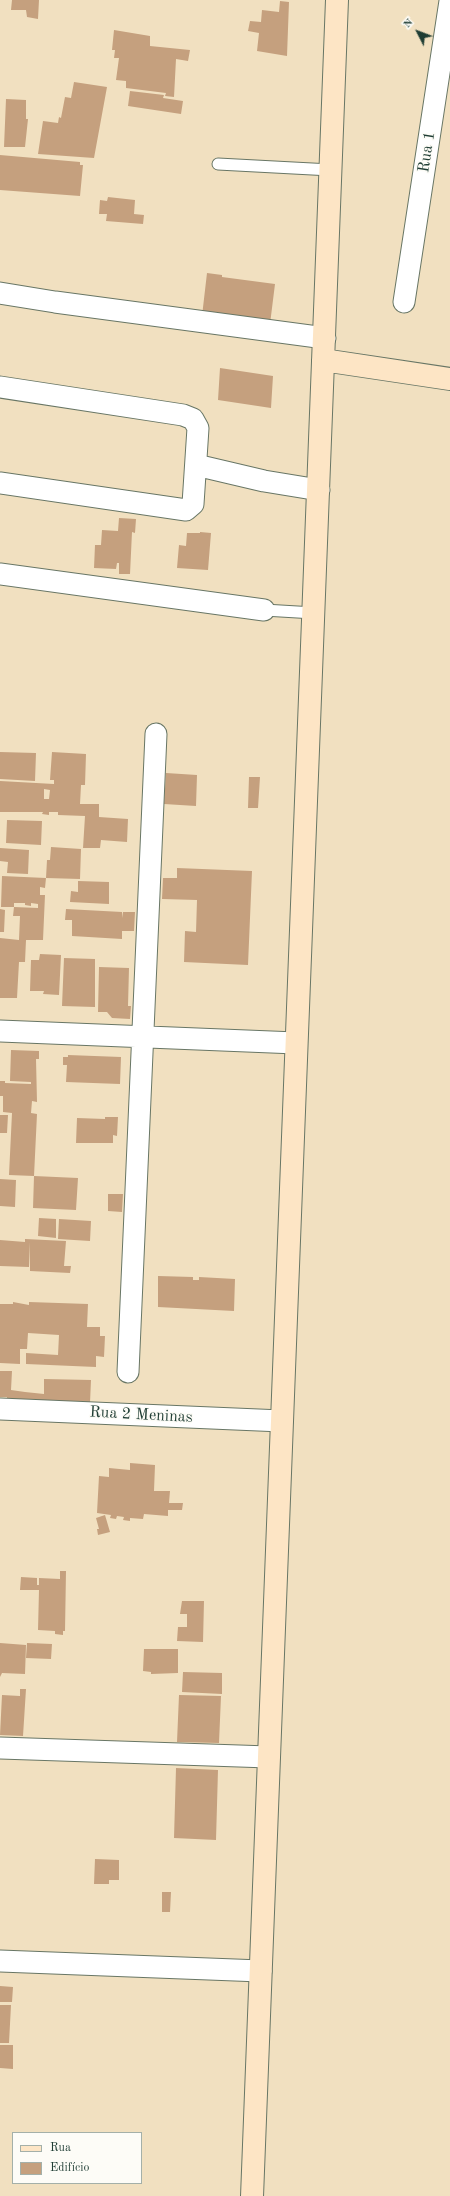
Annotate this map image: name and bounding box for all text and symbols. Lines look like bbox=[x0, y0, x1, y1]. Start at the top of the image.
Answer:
north arrow bbox=[398, 12, 438, 52]
text: N bbox=[402, 17, 416, 30]
street label: Rua 1 bbox=[414, 130, 440, 174]
street label: Rua 2 Meninas bbox=[89, 1403, 193, 1427]
legend bbox=[12, 2132, 142, 2184]
text: Rua bbox=[50, 2142, 71, 2154]
text: Edifício bbox=[50, 2162, 89, 2174]

